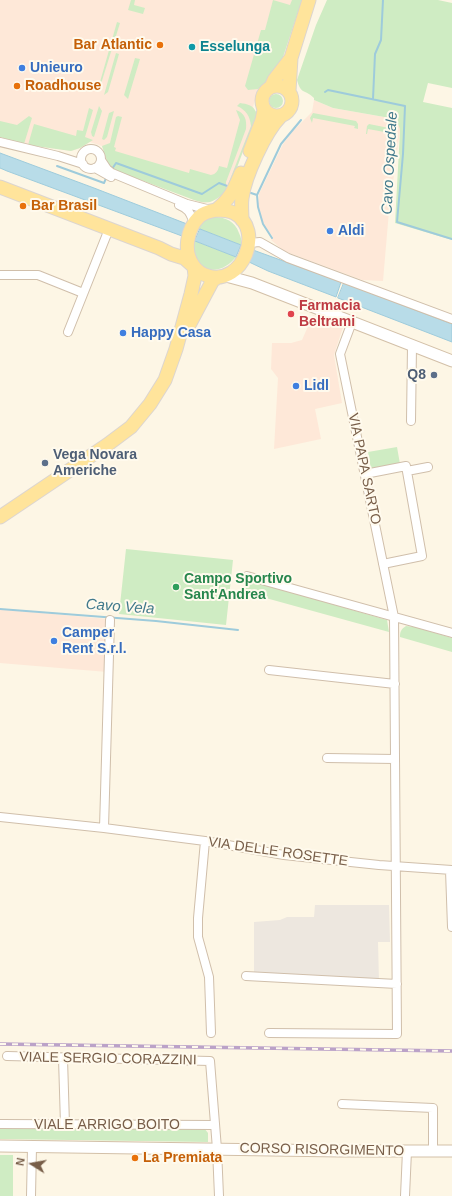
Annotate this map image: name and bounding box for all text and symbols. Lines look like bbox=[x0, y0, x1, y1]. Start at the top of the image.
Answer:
place label: Bar Atlantic bbox=[73, 37, 152, 53]
place label: Esselunga bbox=[200, 39, 270, 55]
marker: Bar Atlantic bbox=[155, 40, 165, 50]
marker: Esselunga bbox=[187, 42, 197, 52]
place label: Unieuro bbox=[30, 60, 83, 76]
marker: Unieuro bbox=[17, 63, 27, 73]
place label: Roadhouse bbox=[25, 78, 101, 94]
marker: Roadhouse bbox=[12, 81, 22, 91]
water label: Cavo Ospedale bbox=[378, 111, 402, 215]
place label: Bar Brasil bbox=[31, 198, 97, 214]
marker: Bar Brasil bbox=[18, 201, 28, 211]
place label: Aldi bbox=[338, 223, 364, 239]
marker: Aldi bbox=[325, 226, 335, 236]
place label: Farmacia Beltrami bbox=[299, 298, 360, 330]
marker: Farmacia Beltrami bbox=[286, 309, 296, 319]
place label: Happy Casa bbox=[131, 325, 211, 341]
marker: Happy Casa bbox=[118, 328, 128, 338]
place label: Q8 bbox=[407, 367, 426, 383]
marker: Q8 bbox=[429, 370, 439, 380]
place label: Lidl bbox=[304, 378, 329, 394]
marker: Lidl bbox=[291, 381, 301, 391]
street label: VIA PAPA SARTO bbox=[344, 412, 384, 526]
place label: Vega Novara Americhe bbox=[53, 447, 137, 480]
marker: Vega Novara Americhe bbox=[40, 458, 50, 468]
place label: Campo Sportivo Sant'Andrea bbox=[184, 571, 292, 604]
marker: Campo Sportivo Sant'Andrea bbox=[171, 582, 181, 592]
water label: Cavo Vela bbox=[85, 596, 155, 618]
place label: Camper Rent S.r.l. bbox=[62, 625, 127, 658]
marker: Camper Rent S.r.l. bbox=[49, 636, 59, 646]
street label: VIA DELLE ROSETTE bbox=[207, 834, 349, 870]
street label: VIALE SERGIO CORAZZINI bbox=[19, 1049, 197, 1069]
street label: VIALE ARRIGO BOITO bbox=[34, 1117, 180, 1133]
street label: CORSO RISORGIMENTO bbox=[240, 1140, 404, 1160]
north arrow bbox=[12, 1144, 52, 1184]
place label: La Premiata bbox=[143, 1150, 222, 1166]
marker: La Premiata bbox=[130, 1153, 140, 1163]
text: N bbox=[14, 1157, 27, 1167]

